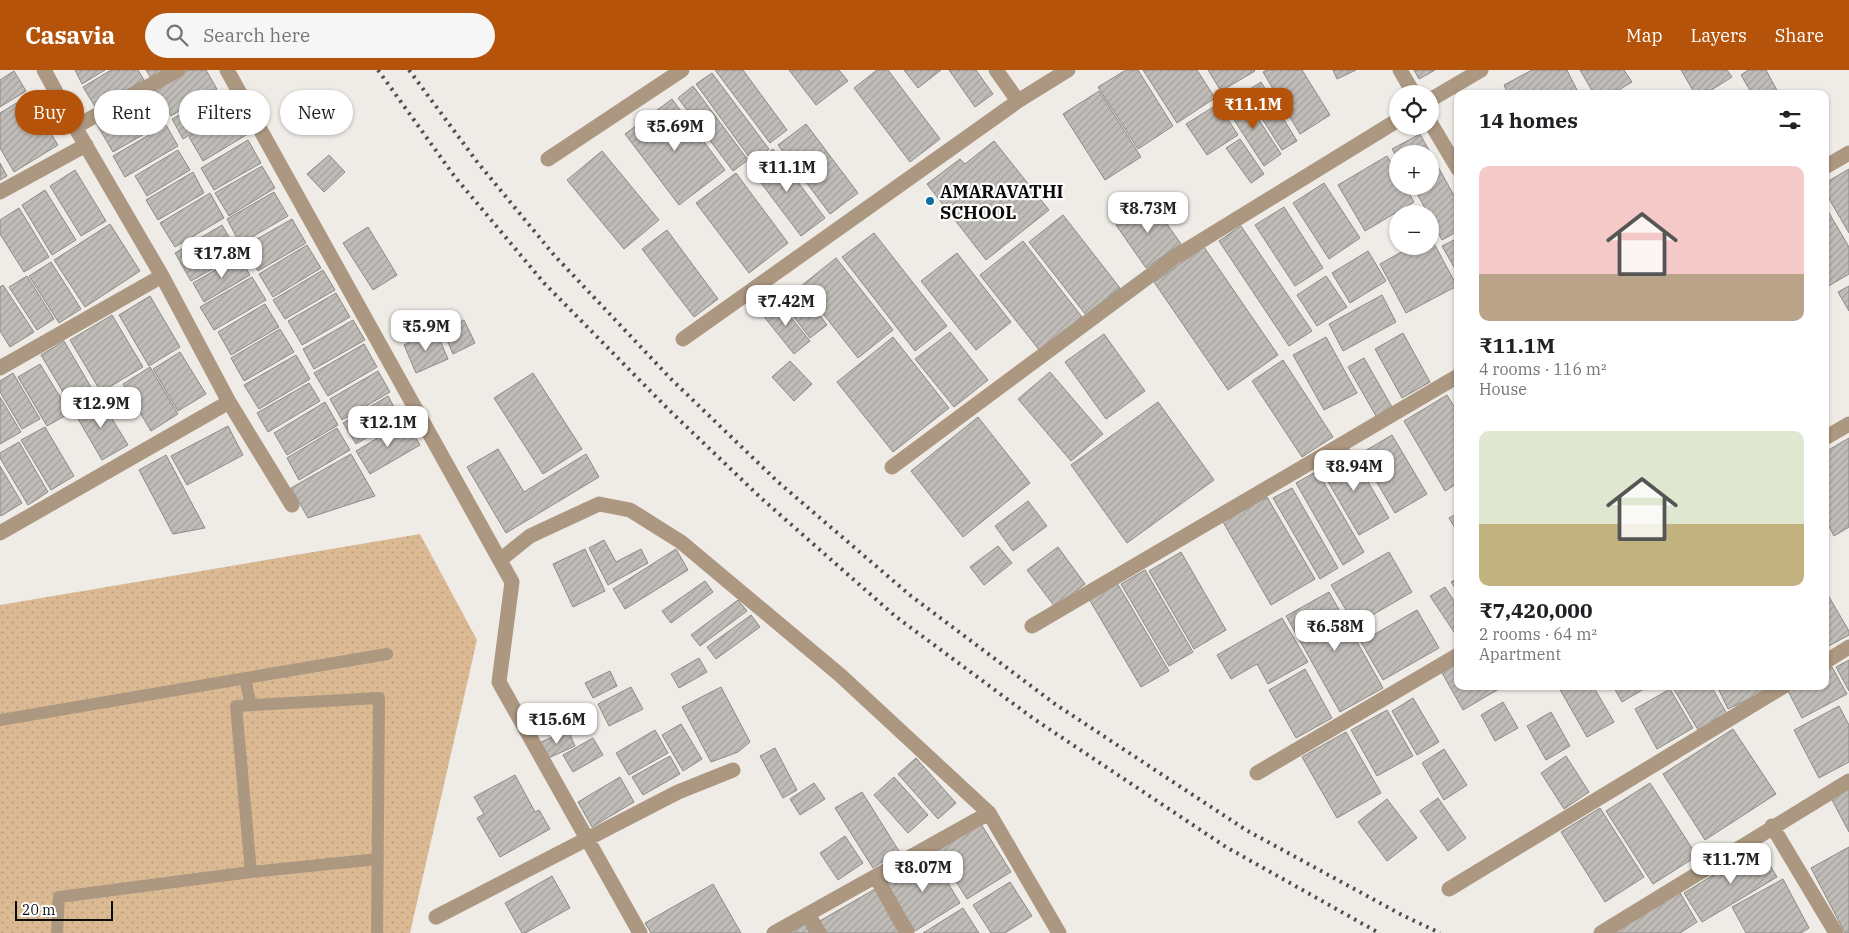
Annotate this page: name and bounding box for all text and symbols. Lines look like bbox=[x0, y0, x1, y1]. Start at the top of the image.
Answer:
search box bbox=[145, 13, 495, 58]
text: Casavia bbox=[25, 19, 115, 51]
icon: search bbox=[163, 21, 191, 49]
text: Search here bbox=[203, 23, 310, 47]
text: Map bbox=[1626, 24, 1663, 47]
text: Layers bbox=[1691, 24, 1747, 47]
text: Share bbox=[1775, 24, 1824, 47]
map controls bbox=[1389, 85, 1439, 255]
button: locate bbox=[1389, 85, 1439, 135]
pin: ₹11.1M bbox=[1212, 88, 1294, 130]
chip: Buy bbox=[15, 90, 84, 135]
chip: Rent bbox=[94, 90, 169, 135]
chip: Filters bbox=[179, 90, 270, 135]
chip: New bbox=[280, 90, 353, 135]
text: ₹11.1M bbox=[1224, 94, 1282, 114]
text: 14 homes bbox=[1479, 106, 1578, 134]
icon: filters bbox=[1776, 106, 1804, 134]
pin: ₹5.69M bbox=[634, 109, 716, 152]
text: ₹5.69M bbox=[646, 116, 704, 136]
button: + bbox=[1389, 145, 1439, 195]
pin: ₹11.1M bbox=[746, 150, 828, 193]
text: ₹11.1M bbox=[758, 157, 816, 177]
place label: AMARAVATHI SCHOOL bbox=[940, 180, 1064, 224]
pin: ₹8.73M bbox=[1107, 191, 1189, 234]
marker: AMARAVATHI SCHOOL bbox=[924, 195, 936, 207]
text: ₹8.73M bbox=[1119, 198, 1177, 218]
icon: home bbox=[1597, 199, 1687, 289]
button: − bbox=[1389, 205, 1439, 255]
pin: ₹17.8M bbox=[181, 236, 263, 279]
text: ₹17.8M bbox=[193, 243, 251, 263]
pin: ₹7.42M bbox=[745, 284, 827, 327]
text: ₹7.42M bbox=[757, 291, 815, 311]
pin: ₹5.9M bbox=[391, 310, 461, 352]
text: ₹5.9M bbox=[402, 316, 450, 336]
text: ₹11.1M bbox=[1479, 331, 1555, 359]
text: 4 rooms · 116 m² bbox=[1479, 359, 1607, 379]
text: House bbox=[1479, 379, 1527, 399]
pin: ₹12.9M bbox=[60, 386, 142, 429]
text: ₹12.9M bbox=[72, 393, 130, 413]
pin: ₹12.1M bbox=[347, 406, 429, 448]
text: ₹12.1M bbox=[359, 412, 417, 432]
pin: ₹8.94M bbox=[1313, 450, 1395, 492]
text: ₹8.94M bbox=[1325, 456, 1383, 476]
icon: home bbox=[1597, 464, 1687, 554]
text: ₹7,420,000 bbox=[1479, 596, 1593, 624]
pin: ₹6.58M bbox=[1294, 610, 1376, 652]
text: ₹6.58M bbox=[1306, 616, 1364, 636]
text: 2 rooms · 64 m² bbox=[1479, 624, 1597, 644]
text: Apartment bbox=[1479, 644, 1561, 664]
pin: ₹15.6M bbox=[516, 702, 598, 745]
text: ₹15.6M bbox=[528, 709, 586, 729]
pin: ₹11.7M bbox=[1690, 842, 1772, 885]
text: ₹11.7M bbox=[1702, 849, 1760, 869]
pin: ₹8.07M bbox=[882, 850, 964, 893]
text: ₹8.07M bbox=[894, 857, 952, 877]
scale bar bbox=[15, 898, 112, 921]
text: 20 m bbox=[22, 901, 55, 919]

